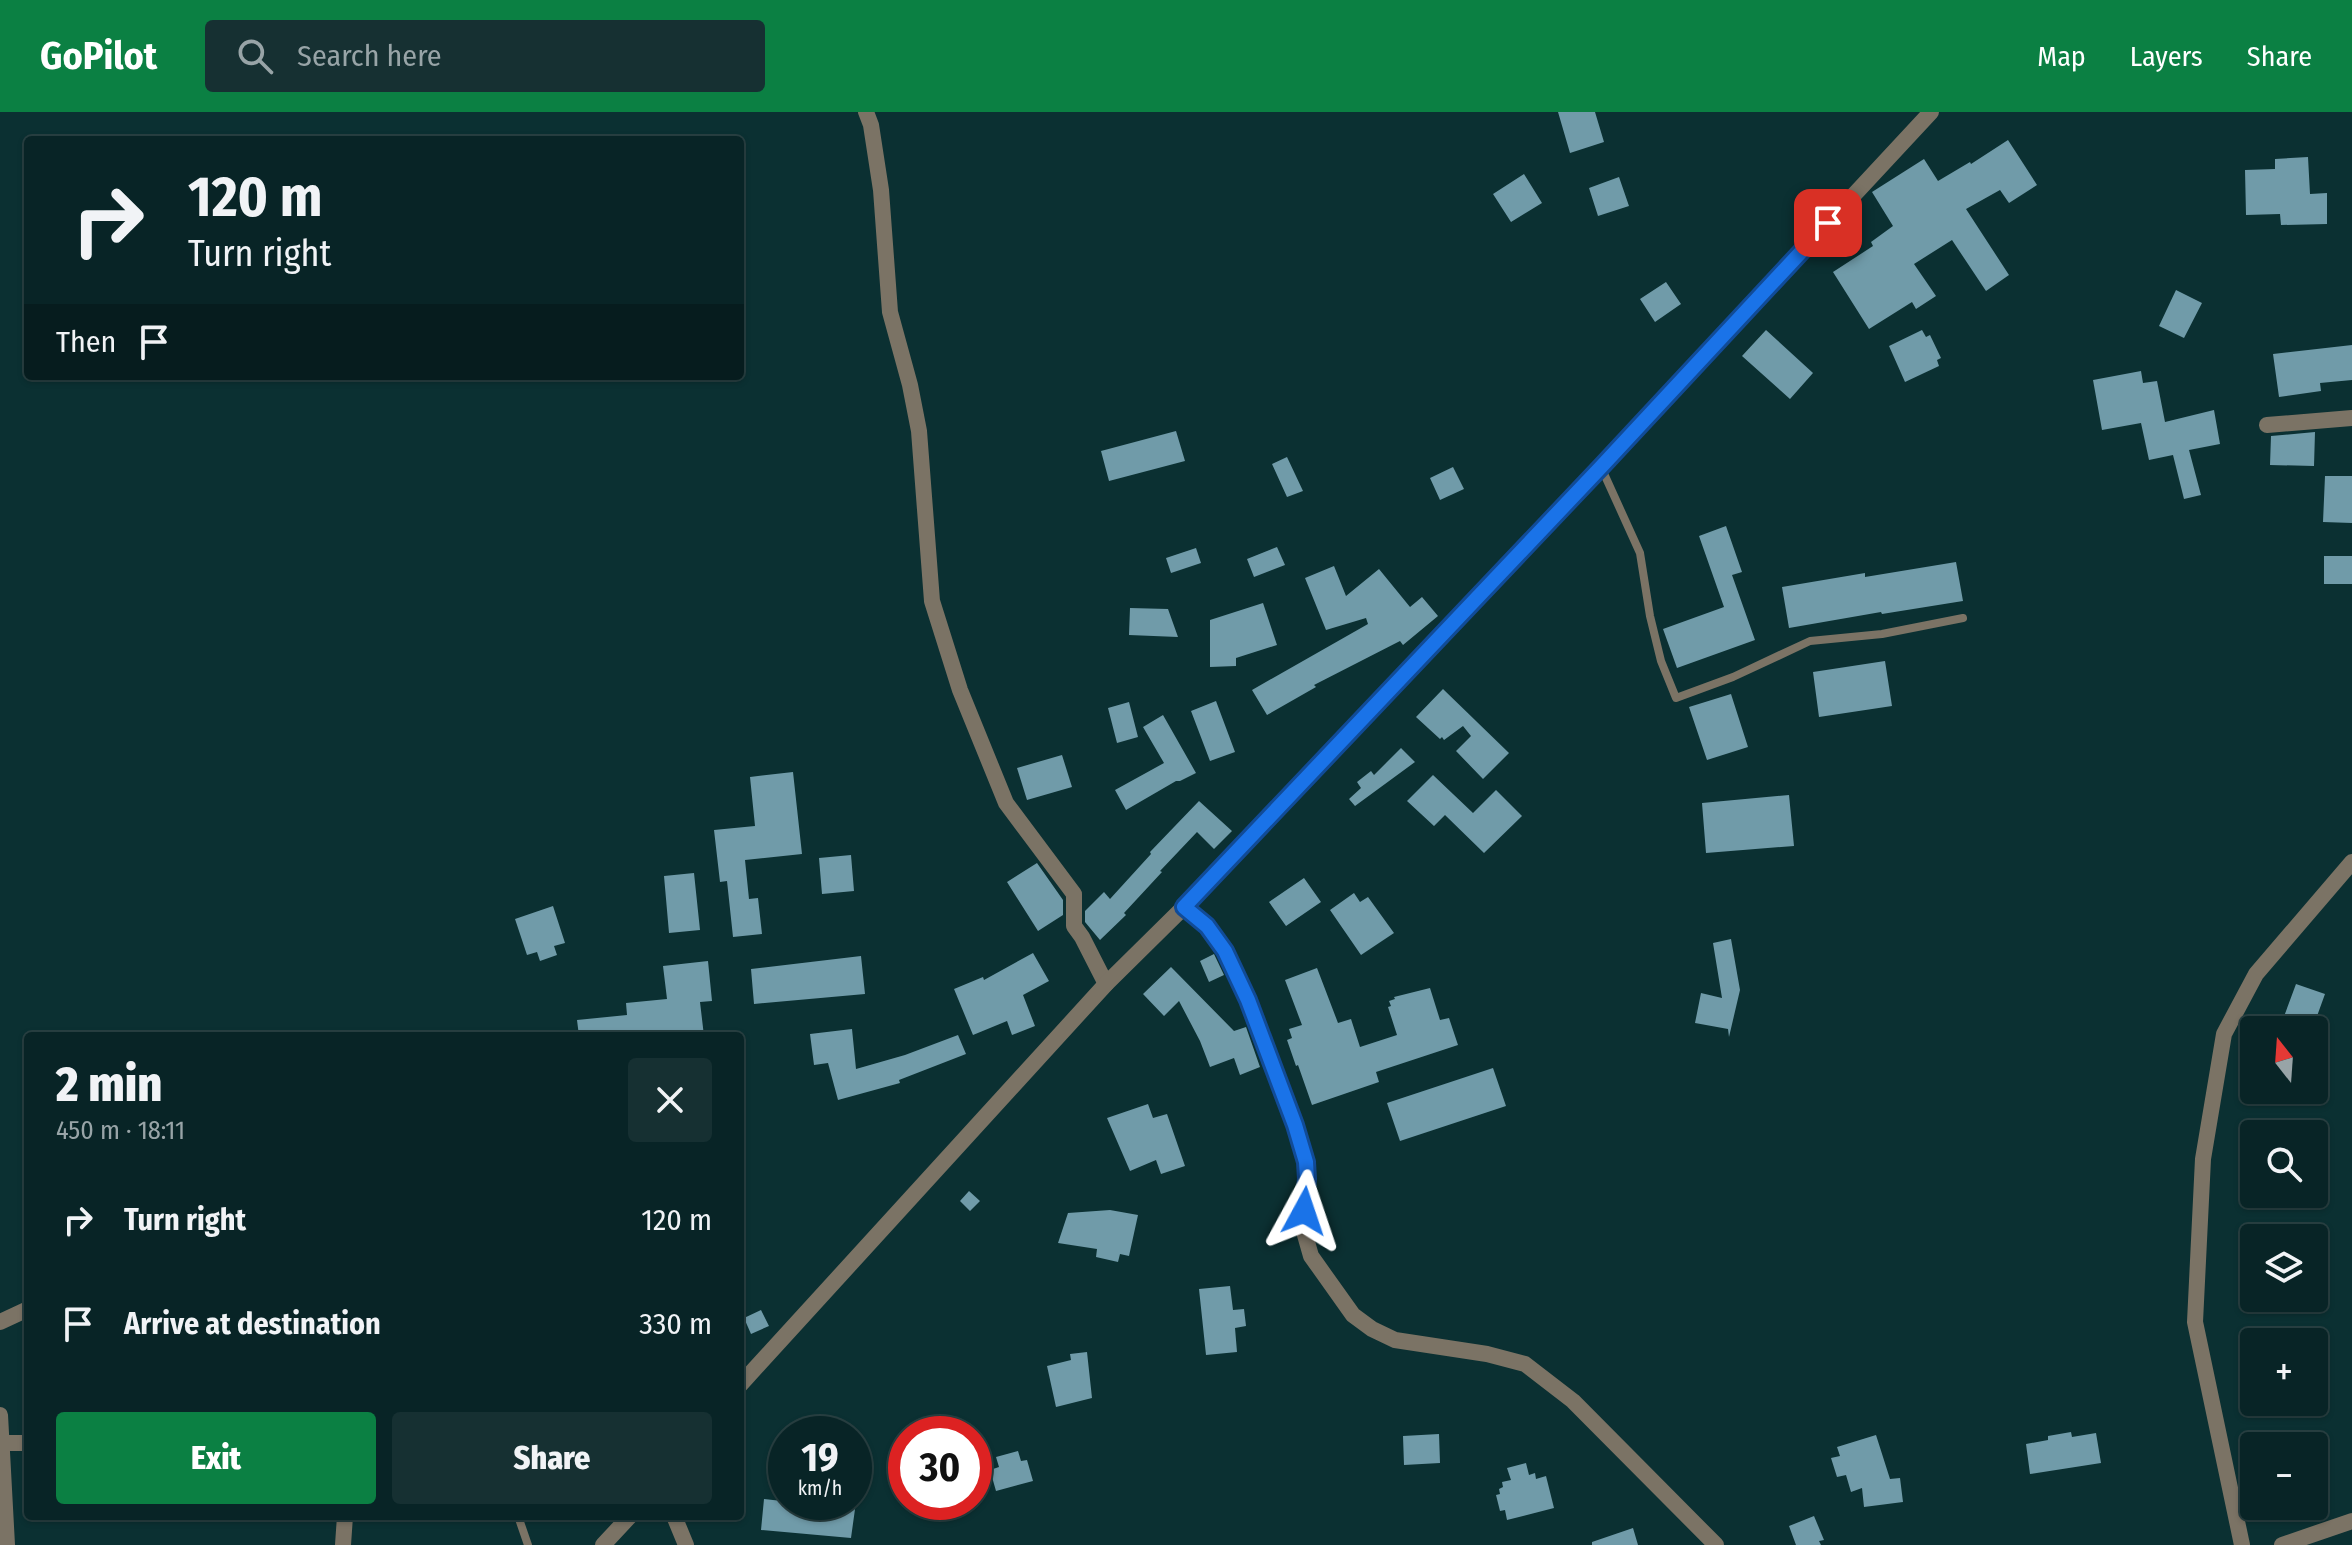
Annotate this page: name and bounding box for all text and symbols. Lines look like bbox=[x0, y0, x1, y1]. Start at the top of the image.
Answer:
search box bbox=[205, 20, 765, 92]
text: GoPilot bbox=[40, 33, 157, 79]
icon: search bbox=[233, 34, 277, 78]
text: Search here bbox=[297, 38, 442, 74]
text: Map bbox=[2037, 40, 2086, 73]
text: Layers bbox=[2130, 40, 2203, 73]
text: Share bbox=[2247, 40, 2312, 73]
text: 120 m bbox=[188, 164, 323, 231]
icon: right bbox=[56, 168, 160, 272]
pin bbox=[1794, 189, 1862, 257]
icon: arrive bbox=[1806, 201, 1850, 245]
text: Turn right bbox=[188, 232, 331, 276]
icon: arrive bbox=[132, 320, 176, 364]
text: Then bbox=[56, 324, 116, 360]
north arrow bbox=[2240, 1016, 2328, 1104]
map controls bbox=[2240, 1016, 2328, 1520]
text: 2 min bbox=[56, 1056, 162, 1114]
button: close bbox=[628, 1058, 712, 1142]
text: 450 m · 18:11 bbox=[56, 1115, 185, 1146]
button: search bbox=[2240, 1120, 2328, 1208]
position arrow bbox=[1262, 1169, 1346, 1253]
icon: right bbox=[56, 1198, 100, 1242]
text: Turn right bbox=[124, 1202, 246, 1238]
text: 120 m bbox=[641, 1202, 712, 1238]
button: layers bbox=[2240, 1224, 2328, 1312]
icon: arrive bbox=[56, 1302, 100, 1346]
text: Arrive at destination bbox=[124, 1306, 381, 1342]
text: 330 m bbox=[639, 1306, 712, 1342]
button: + bbox=[2240, 1328, 2328, 1416]
button: Exit bbox=[56, 1412, 376, 1504]
button: Share bbox=[392, 1412, 712, 1504]
speed limit sign: 30 bbox=[888, 1416, 992, 1520]
button: − bbox=[2240, 1432, 2328, 1520]
text: 19 bbox=[801, 1434, 839, 1482]
text: km/h bbox=[798, 1476, 842, 1500]

